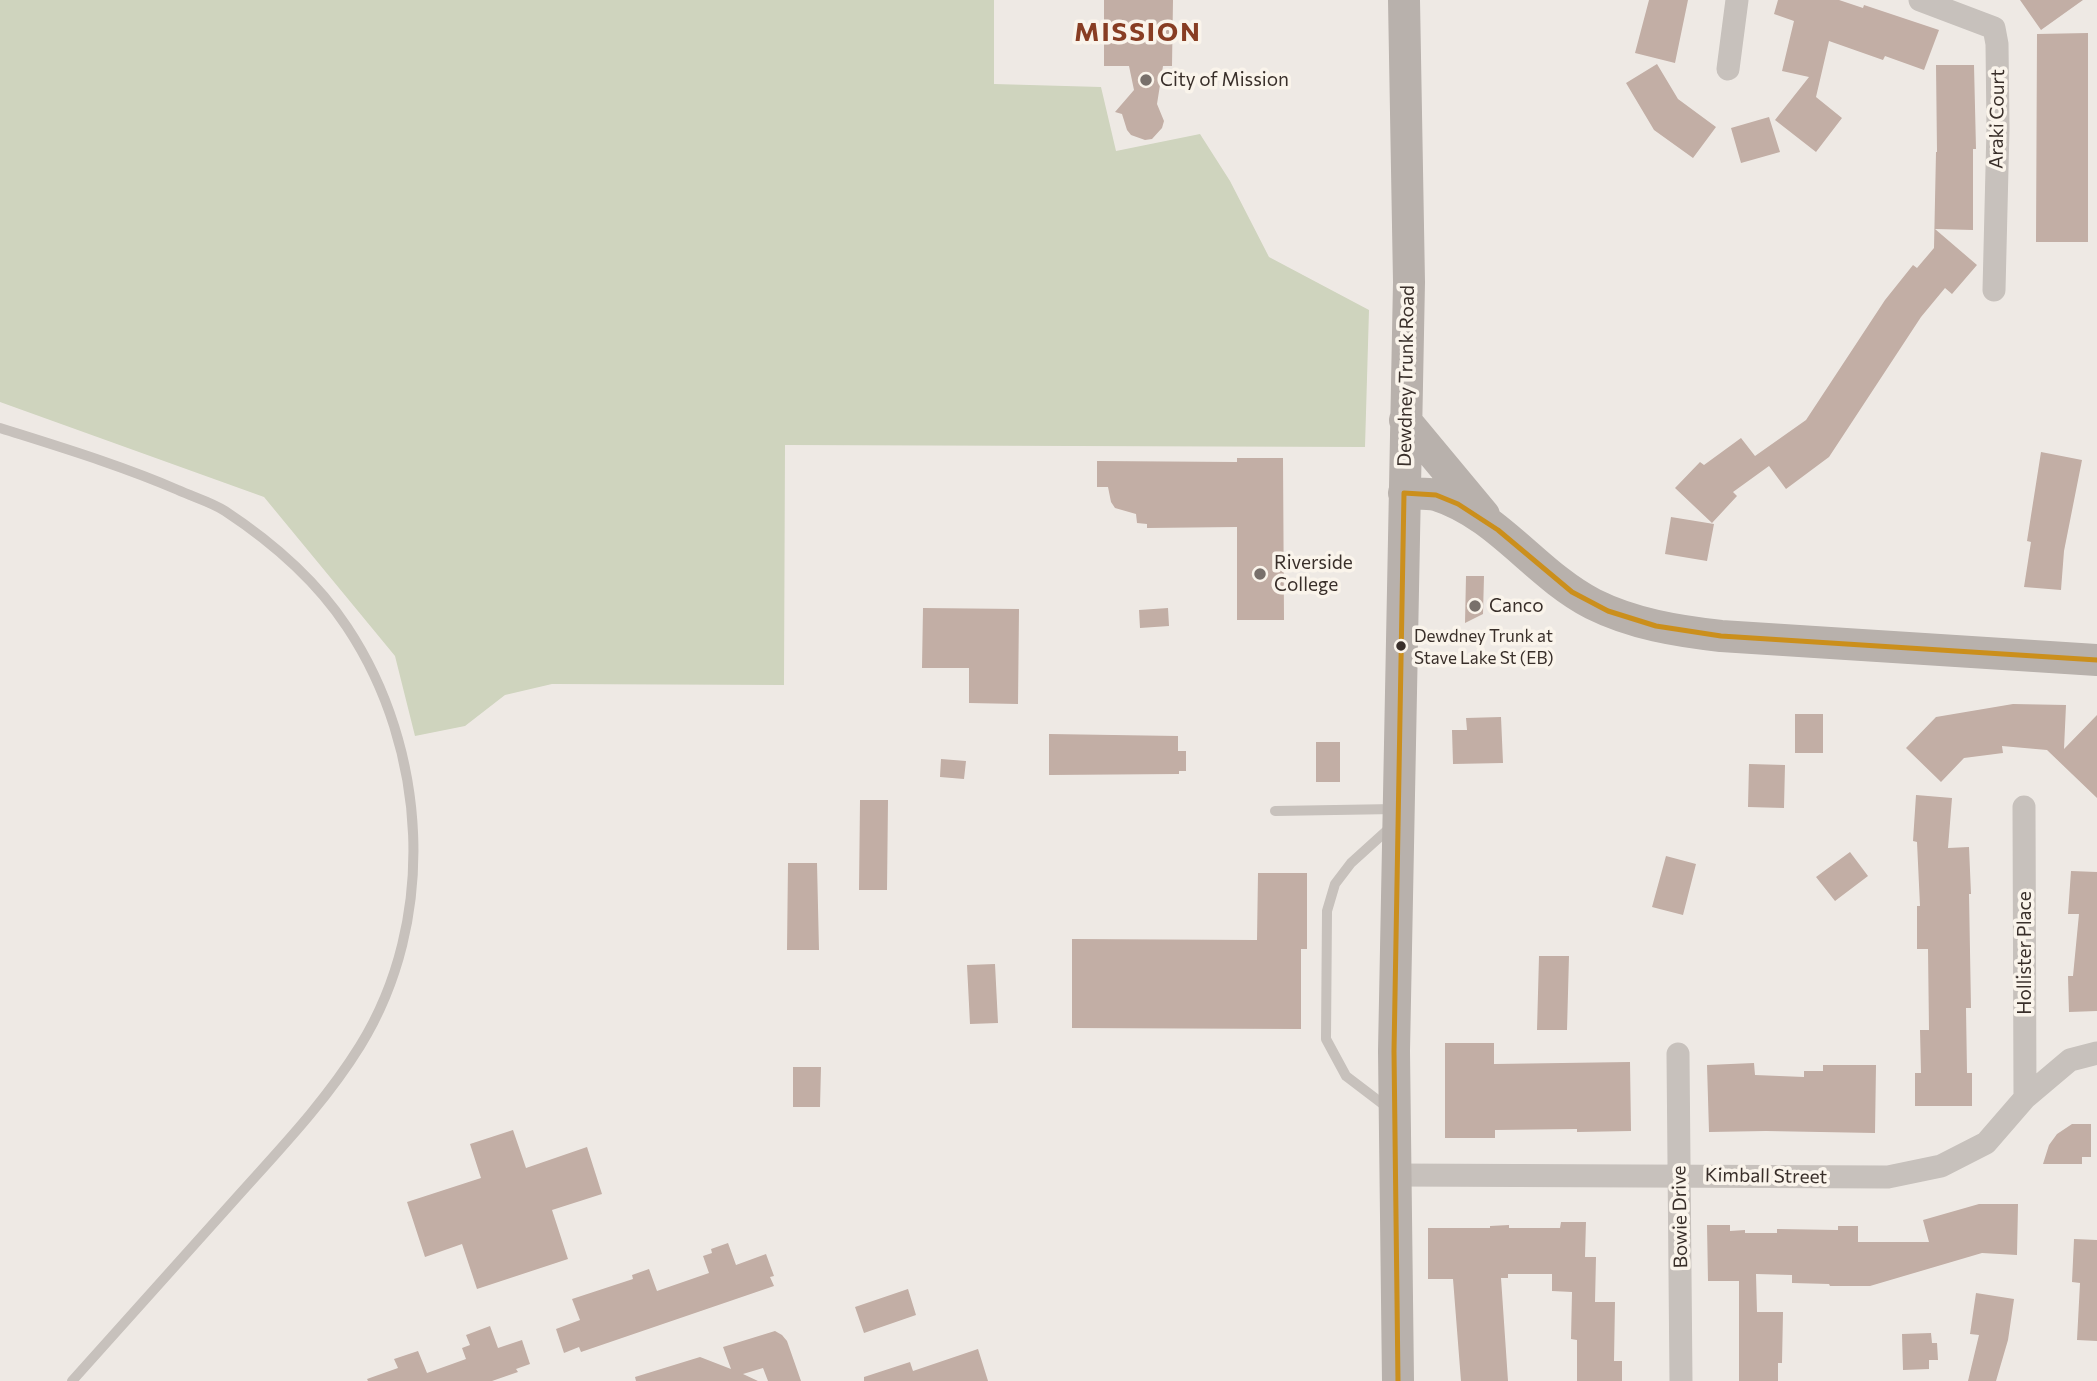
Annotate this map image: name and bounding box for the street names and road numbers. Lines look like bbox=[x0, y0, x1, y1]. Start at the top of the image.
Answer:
street label: Araki Court bbox=[1985, 69, 2009, 169]
street label: Dewdney Trunk Road bbox=[1393, 285, 1419, 467]
street label: Hollister Place bbox=[2014, 891, 2036, 1015]
street label: Kimball Street bbox=[1705, 1164, 1827, 1188]
street label: Bowie Drive bbox=[1668, 1165, 1692, 1269]

